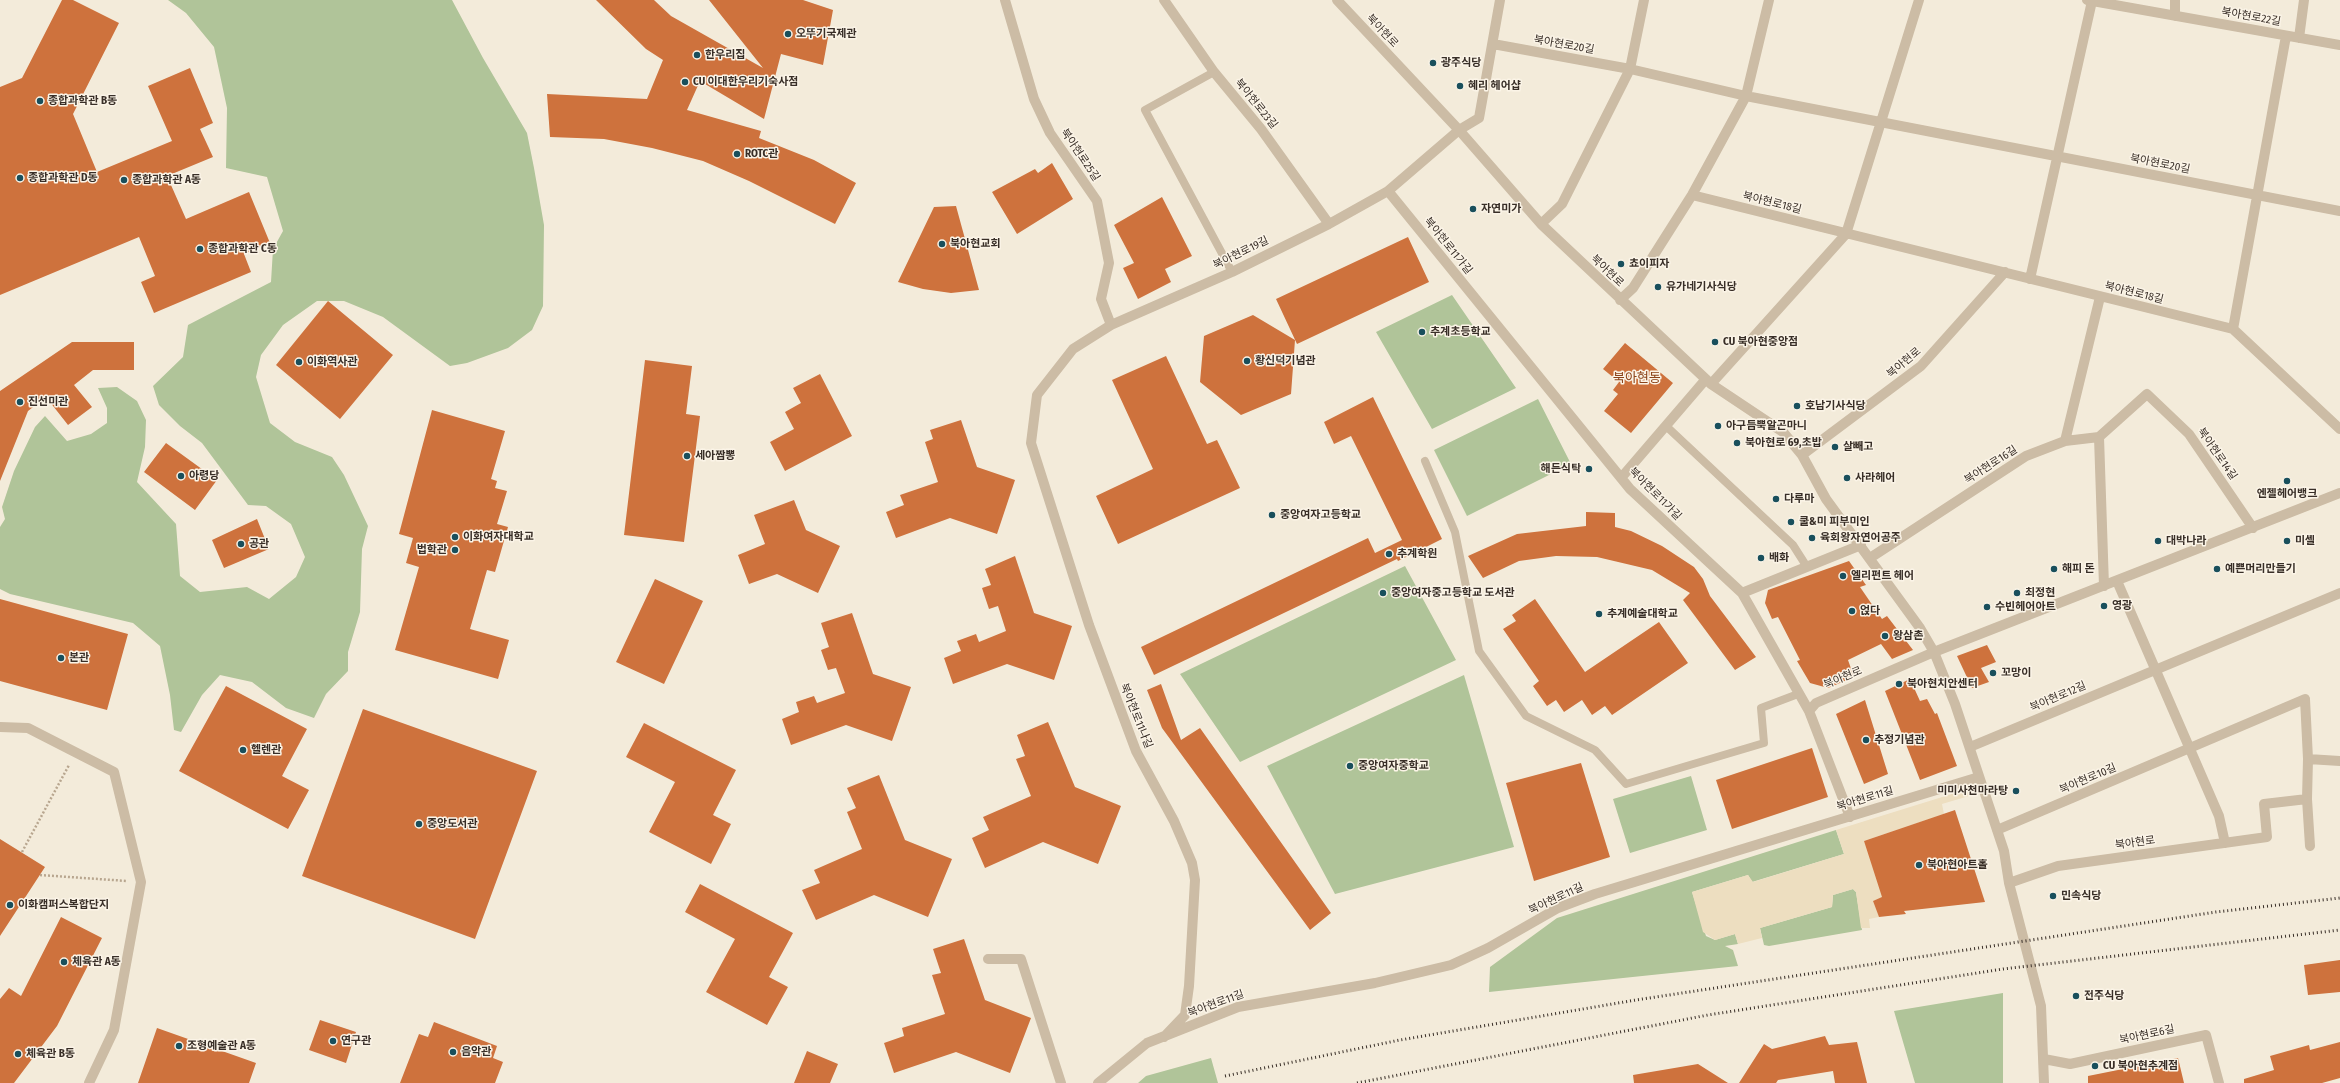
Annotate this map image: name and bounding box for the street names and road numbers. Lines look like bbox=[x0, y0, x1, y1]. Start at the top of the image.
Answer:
street label: 북아현로22길 bbox=[2220, 5, 2282, 29]
street label: 북아현로 bbox=[1363, 12, 1401, 50]
street label: 북아현로20길 bbox=[1533, 33, 1595, 57]
street label: 북아현로23길 bbox=[1232, 76, 1280, 132]
street label: 북아현로25길 bbox=[1058, 126, 1102, 184]
street label: 북아현로20길 bbox=[2129, 152, 2191, 176]
street label: 북아현로18길 bbox=[1741, 189, 1803, 217]
street label: 북아현로11가길 bbox=[1421, 215, 1475, 277]
street label: 북아현로19길 bbox=[1211, 234, 1271, 272]
street label: 북아현로 bbox=[1588, 252, 1626, 290]
street label: 북아현로18길 bbox=[2103, 279, 2165, 307]
street label: 북아현로 bbox=[1884, 345, 1924, 381]
street label: 북아현로14길 bbox=[2194, 426, 2240, 482]
street label: 북아현로16길 bbox=[1962, 443, 2020, 487]
street label: 북아현로11가길 bbox=[1626, 465, 1684, 523]
street label: 북아현로 bbox=[1822, 664, 1864, 692]
street label: 북아현로12길 bbox=[2028, 679, 2088, 715]
street label: 북아현로11나길 bbox=[1117, 681, 1155, 751]
street label: 북아현로10길 bbox=[2058, 761, 2118, 797]
street label: 북아현로11길 bbox=[1835, 784, 1895, 814]
street label: 북아현로 bbox=[2114, 834, 2156, 852]
street label: 북아현로11길 bbox=[1526, 881, 1586, 917]
street label: 북아현로11길 bbox=[1186, 988, 1246, 1020]
street label: 북아현로6길 bbox=[2118, 1023, 2176, 1047]

